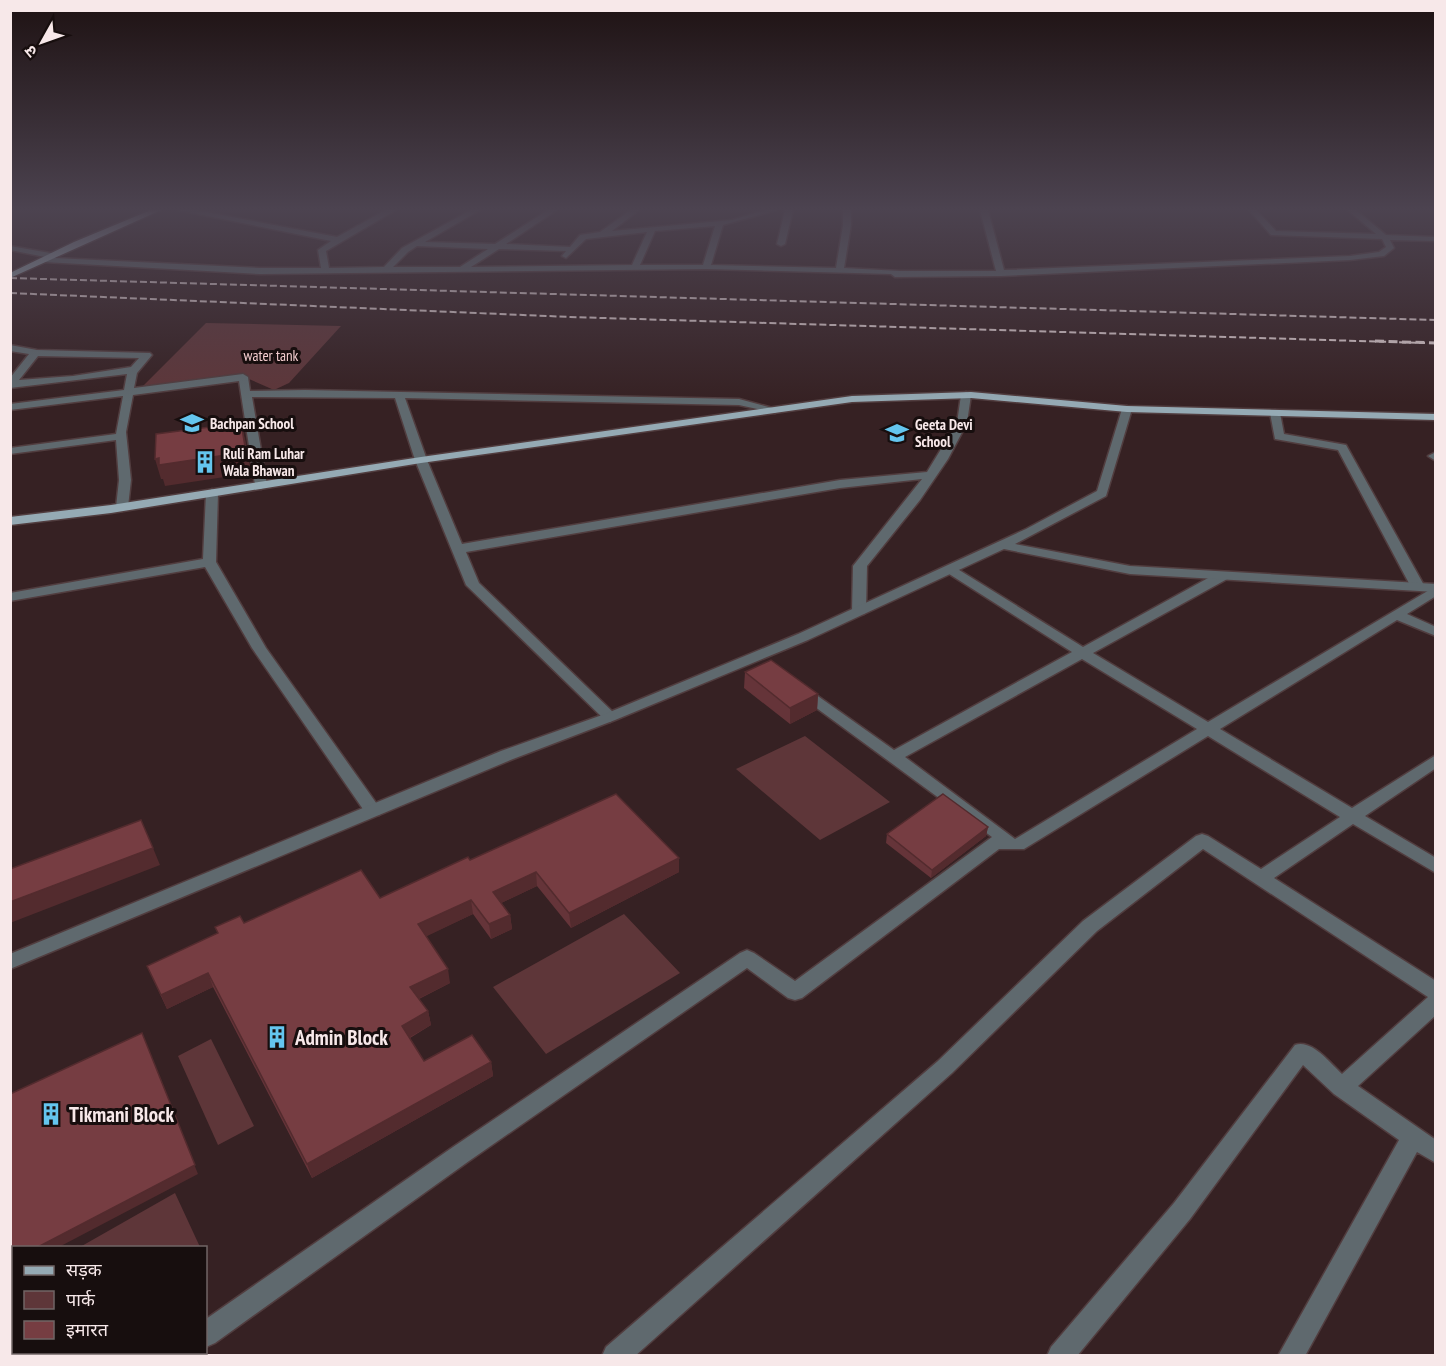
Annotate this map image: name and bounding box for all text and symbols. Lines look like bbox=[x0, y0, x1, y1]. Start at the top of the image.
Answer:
north arrow bbox=[12, 12, 72, 72]
text: उ bbox=[19, 41, 41, 62]
park label: water tank bbox=[244, 346, 299, 365]
school or university icon: Bachpan School bbox=[179, 410, 205, 436]
place label: Bachpan School bbox=[210, 414, 294, 433]
place label: Geeta Devi School bbox=[915, 415, 973, 451]
school or university icon: Geeta Devi School bbox=[884, 420, 910, 446]
place label: Ruli Ram Luhar Wala Bhawan bbox=[222, 444, 305, 480]
building icon: Ruli Ram Luhar Wala Bhawan bbox=[192, 449, 218, 475]
building icon: Admin Block bbox=[264, 1024, 290, 1050]
place label: Admin Block bbox=[294, 1024, 388, 1051]
building icon: Tikmani Block bbox=[38, 1101, 64, 1127]
place label: Tikmani Block bbox=[69, 1101, 174, 1128]
legend bbox=[12, 1246, 207, 1354]
text: सड़क bbox=[66, 1258, 103, 1281]
text: पार्क bbox=[66, 1288, 96, 1311]
text: इमारत bbox=[66, 1318, 109, 1341]

